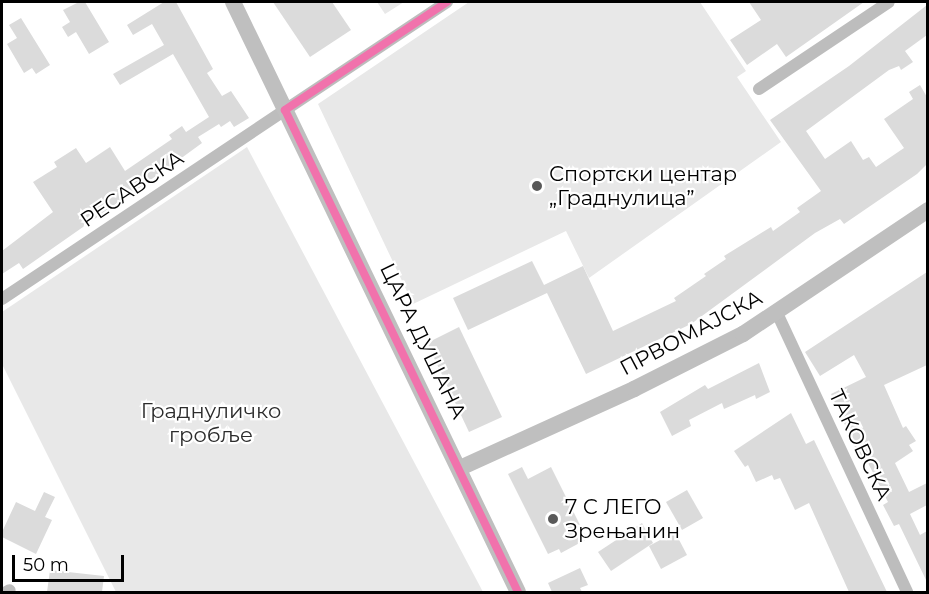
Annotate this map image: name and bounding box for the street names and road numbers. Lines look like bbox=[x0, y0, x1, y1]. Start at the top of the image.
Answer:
street label: РЕСАВСКА bbox=[76, 145, 188, 233]
street label: ЦАРА ДУШАНА bbox=[374, 259, 472, 423]
street label: ПРВОМАЈСКА bbox=[616, 285, 766, 381]
street label: ТАКОВСКА bbox=[823, 385, 897, 505]

